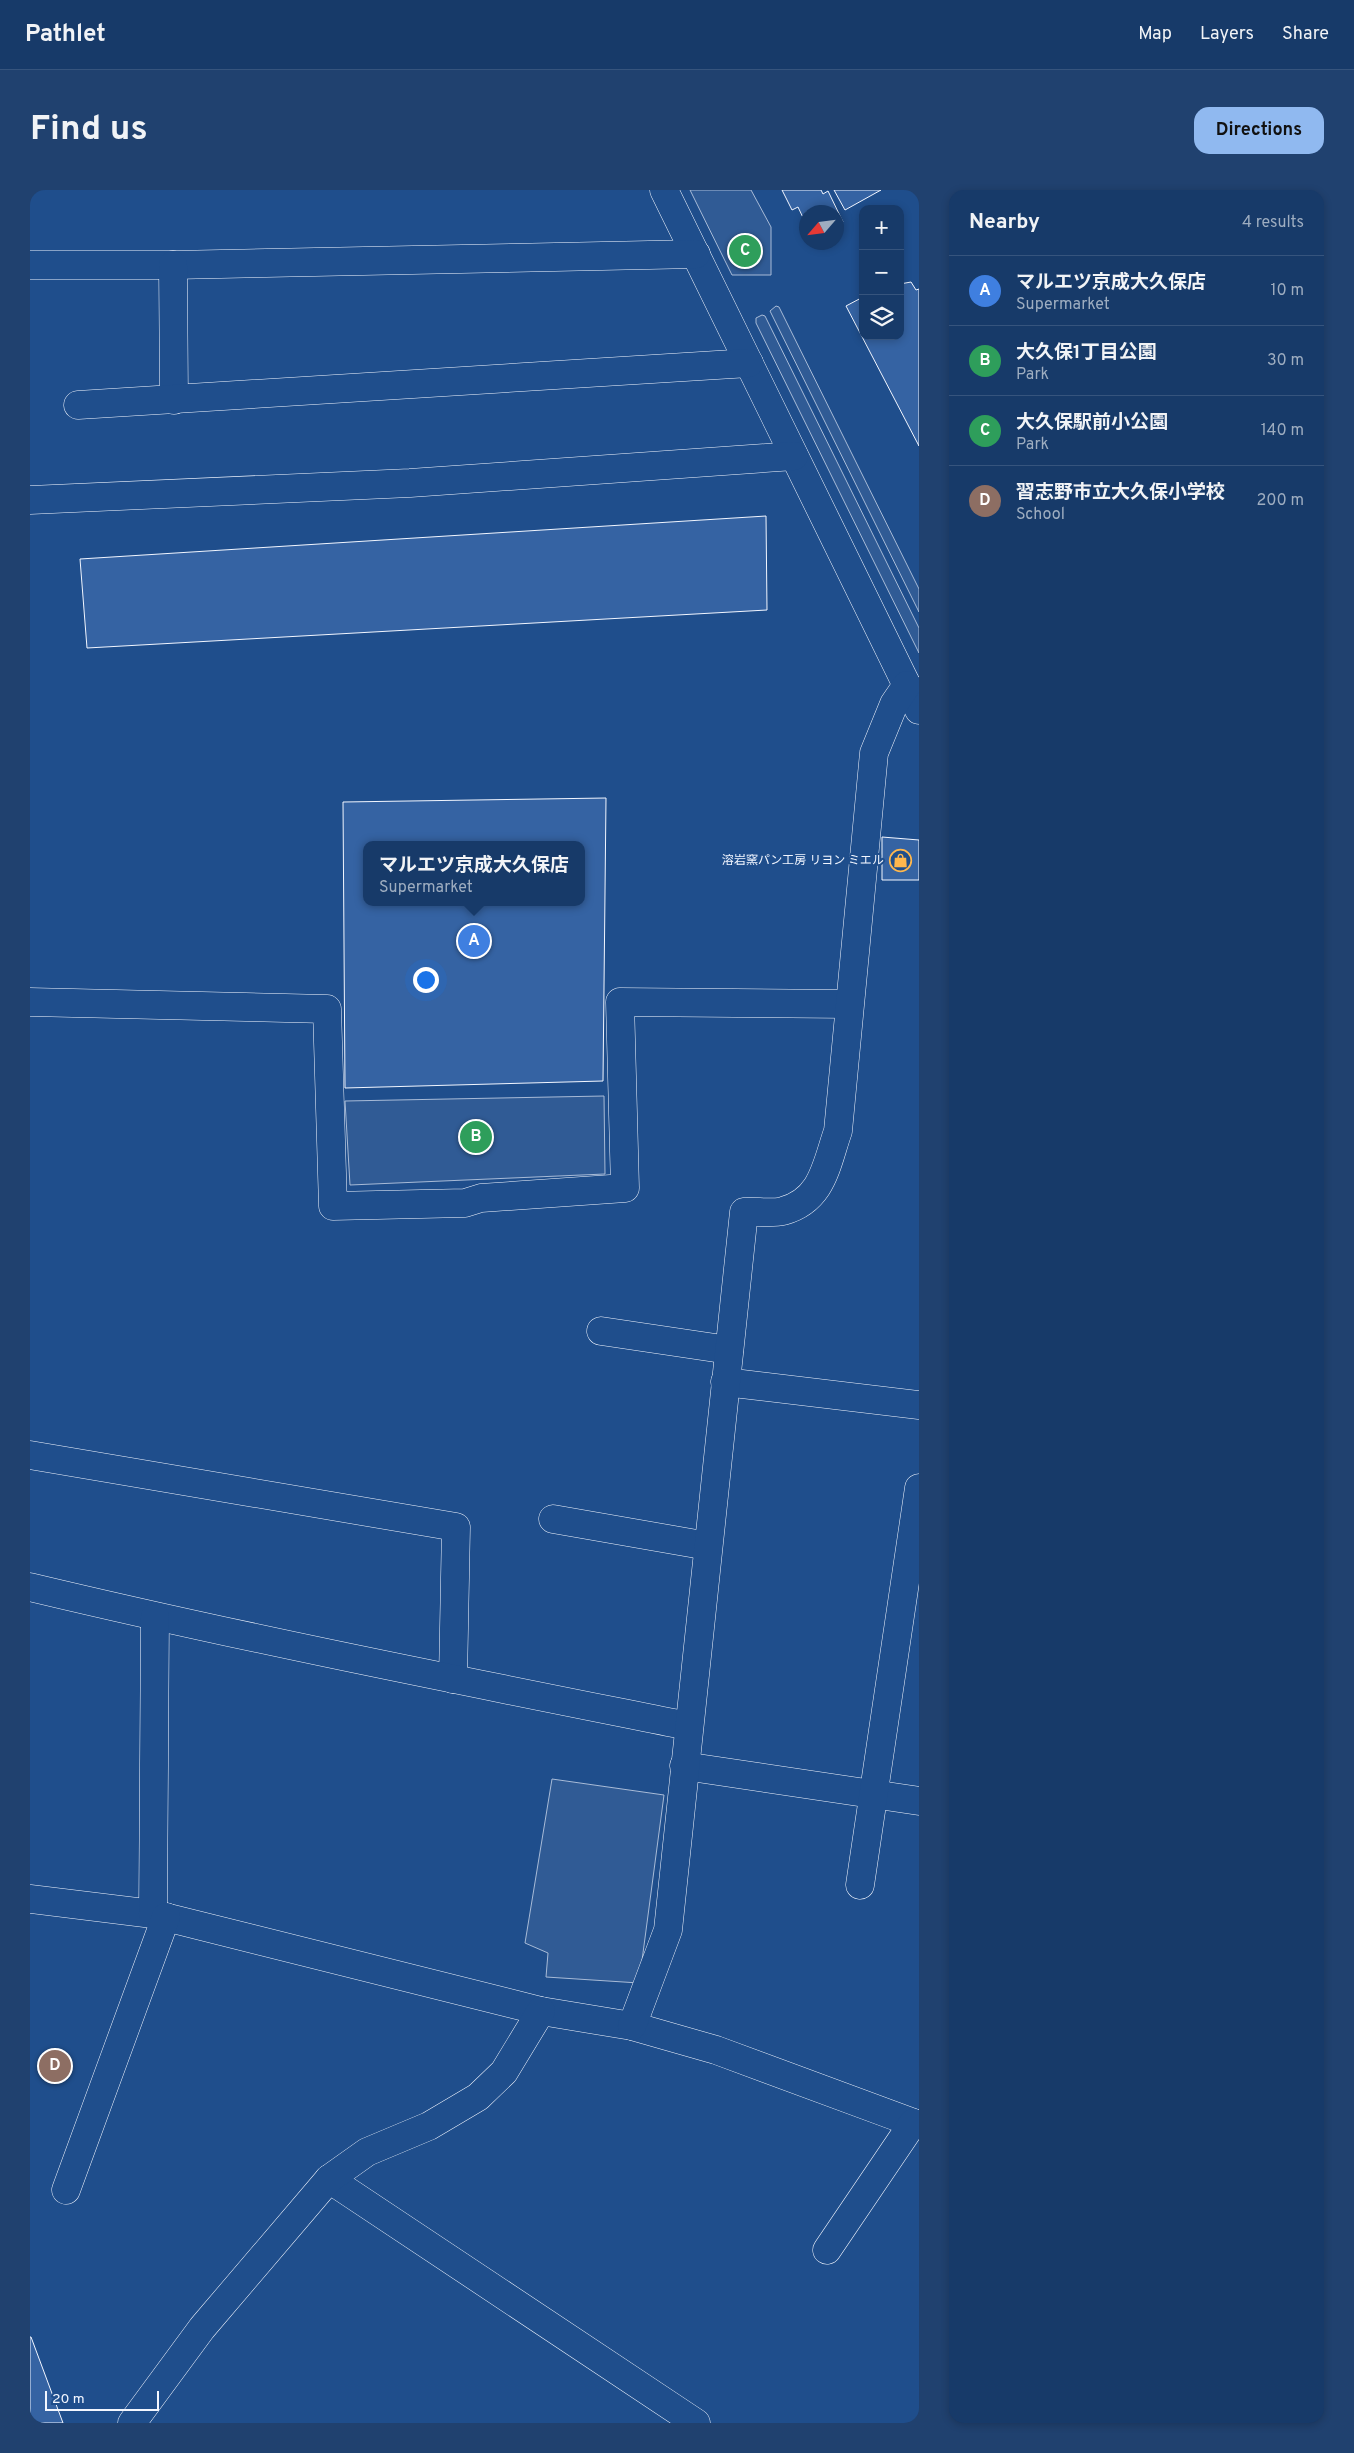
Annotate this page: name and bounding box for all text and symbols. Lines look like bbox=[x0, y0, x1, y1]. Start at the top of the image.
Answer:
text: Pathlet bbox=[25, 20, 106, 50]
text: Map bbox=[1138, 23, 1172, 46]
text: Layers bbox=[1200, 23, 1254, 46]
text: Share bbox=[1282, 23, 1329, 46]
button: Directions bbox=[1194, 107, 1324, 154]
text: Find us bbox=[30, 108, 148, 152]
north arrow bbox=[799, 205, 844, 250]
map controls bbox=[859, 205, 904, 340]
button: + bbox=[859, 205, 904, 250]
text: Nearby bbox=[969, 209, 1040, 236]
text: 4 results bbox=[1242, 213, 1304, 233]
pin: C bbox=[729, 232, 761, 270]
button: − bbox=[859, 250, 904, 295]
text: マルエツ京成大久保店 bbox=[1016, 271, 1206, 295]
text: A bbox=[979, 281, 991, 301]
text: 10 m bbox=[1270, 281, 1304, 301]
button: layers bbox=[859, 295, 904, 340]
text: Supermarket bbox=[1016, 295, 1110, 315]
text: 大久保1丁目公園 bbox=[1016, 341, 1157, 365]
text: B bbox=[979, 351, 991, 371]
text: 30 m bbox=[1267, 351, 1304, 371]
text: Park bbox=[1016, 365, 1049, 385]
text: 大久保駅前小公園 bbox=[1016, 411, 1168, 435]
text: C bbox=[980, 421, 990, 441]
text: 140 m bbox=[1261, 421, 1304, 441]
text: Park bbox=[1016, 435, 1049, 455]
text: 習志野市立大久保小学校 bbox=[1016, 481, 1225, 505]
text: D bbox=[979, 491, 991, 511]
text: 200 m bbox=[1256, 491, 1304, 511]
text: School bbox=[1016, 505, 1065, 525]
popup bbox=[363, 841, 585, 906]
shop icon: 溶岩窯パン工房 リヨン ミエル bbox=[888, 848, 912, 872]
place label: 溶岩窯パン工房 リヨン ミエル bbox=[722, 853, 884, 869]
text: マルエツ京成大久保店 bbox=[379, 854, 569, 878]
text: Supermarket bbox=[379, 878, 473, 898]
pin: A bbox=[458, 922, 490, 960]
your location bbox=[413, 967, 439, 993]
pin: B bbox=[460, 1118, 492, 1156]
pin: D bbox=[39, 2047, 71, 2085]
scale bar bbox=[45, 2388, 159, 2411]
text: 20 m bbox=[52, 2391, 85, 2408]

